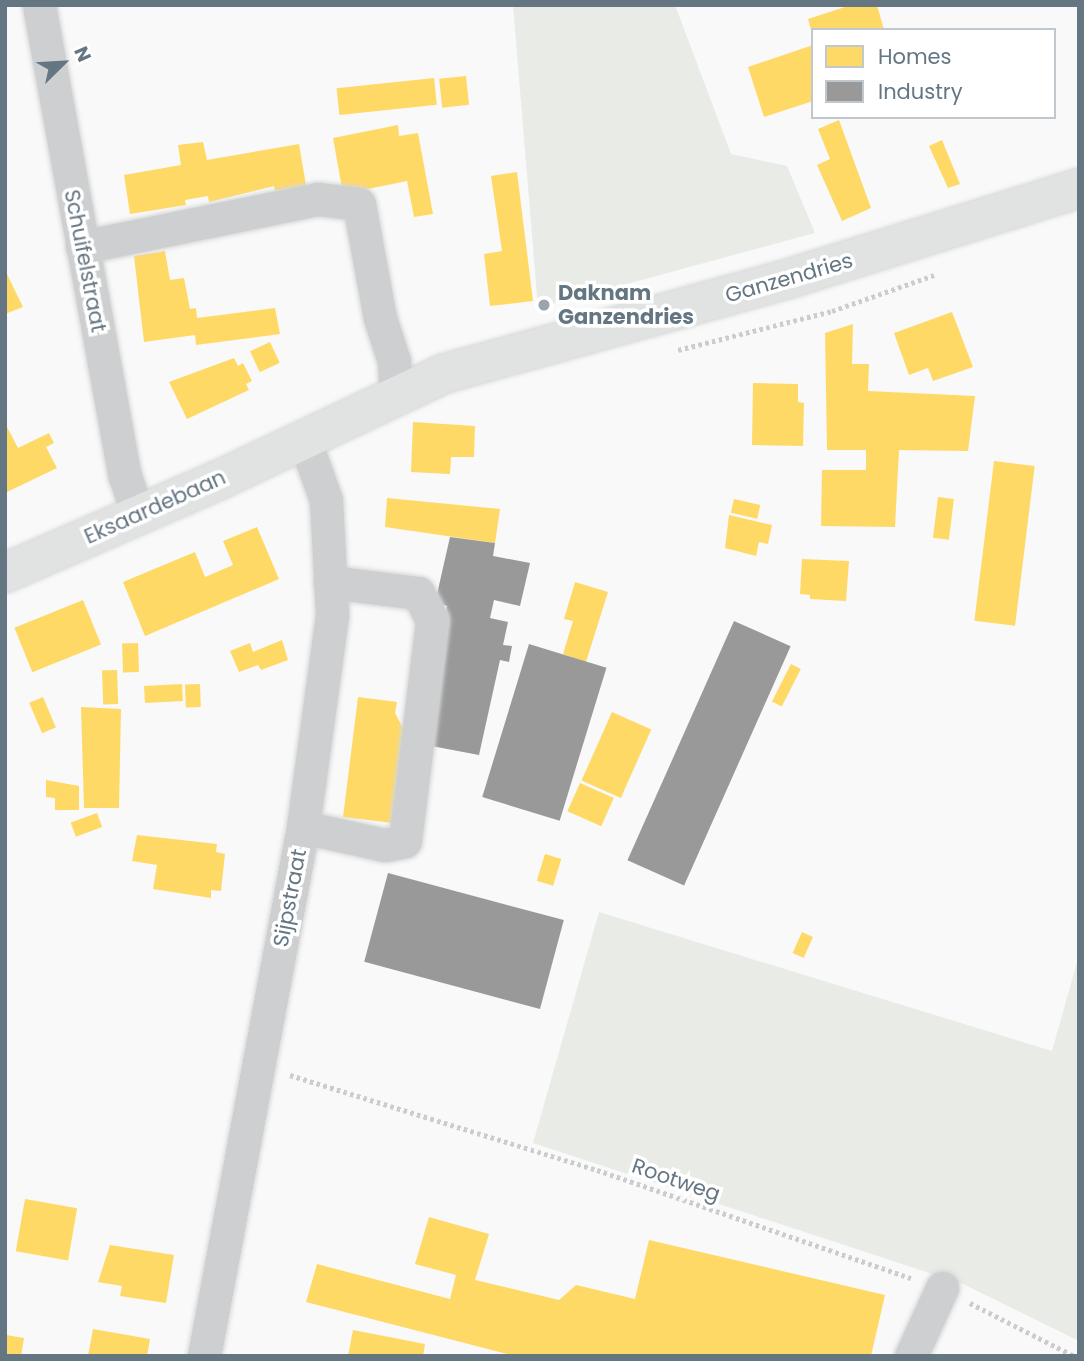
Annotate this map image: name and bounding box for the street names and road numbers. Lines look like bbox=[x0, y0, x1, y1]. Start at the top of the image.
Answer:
street label: Schuifelstraat bbox=[59, 188, 111, 334]
street label: Ganzendries bbox=[722, 248, 856, 308]
street label: Eksaardebaan bbox=[80, 465, 230, 549]
street label: Sijpstraat bbox=[268, 847, 312, 949]
street label: Rootweg bbox=[629, 1153, 723, 1207]

